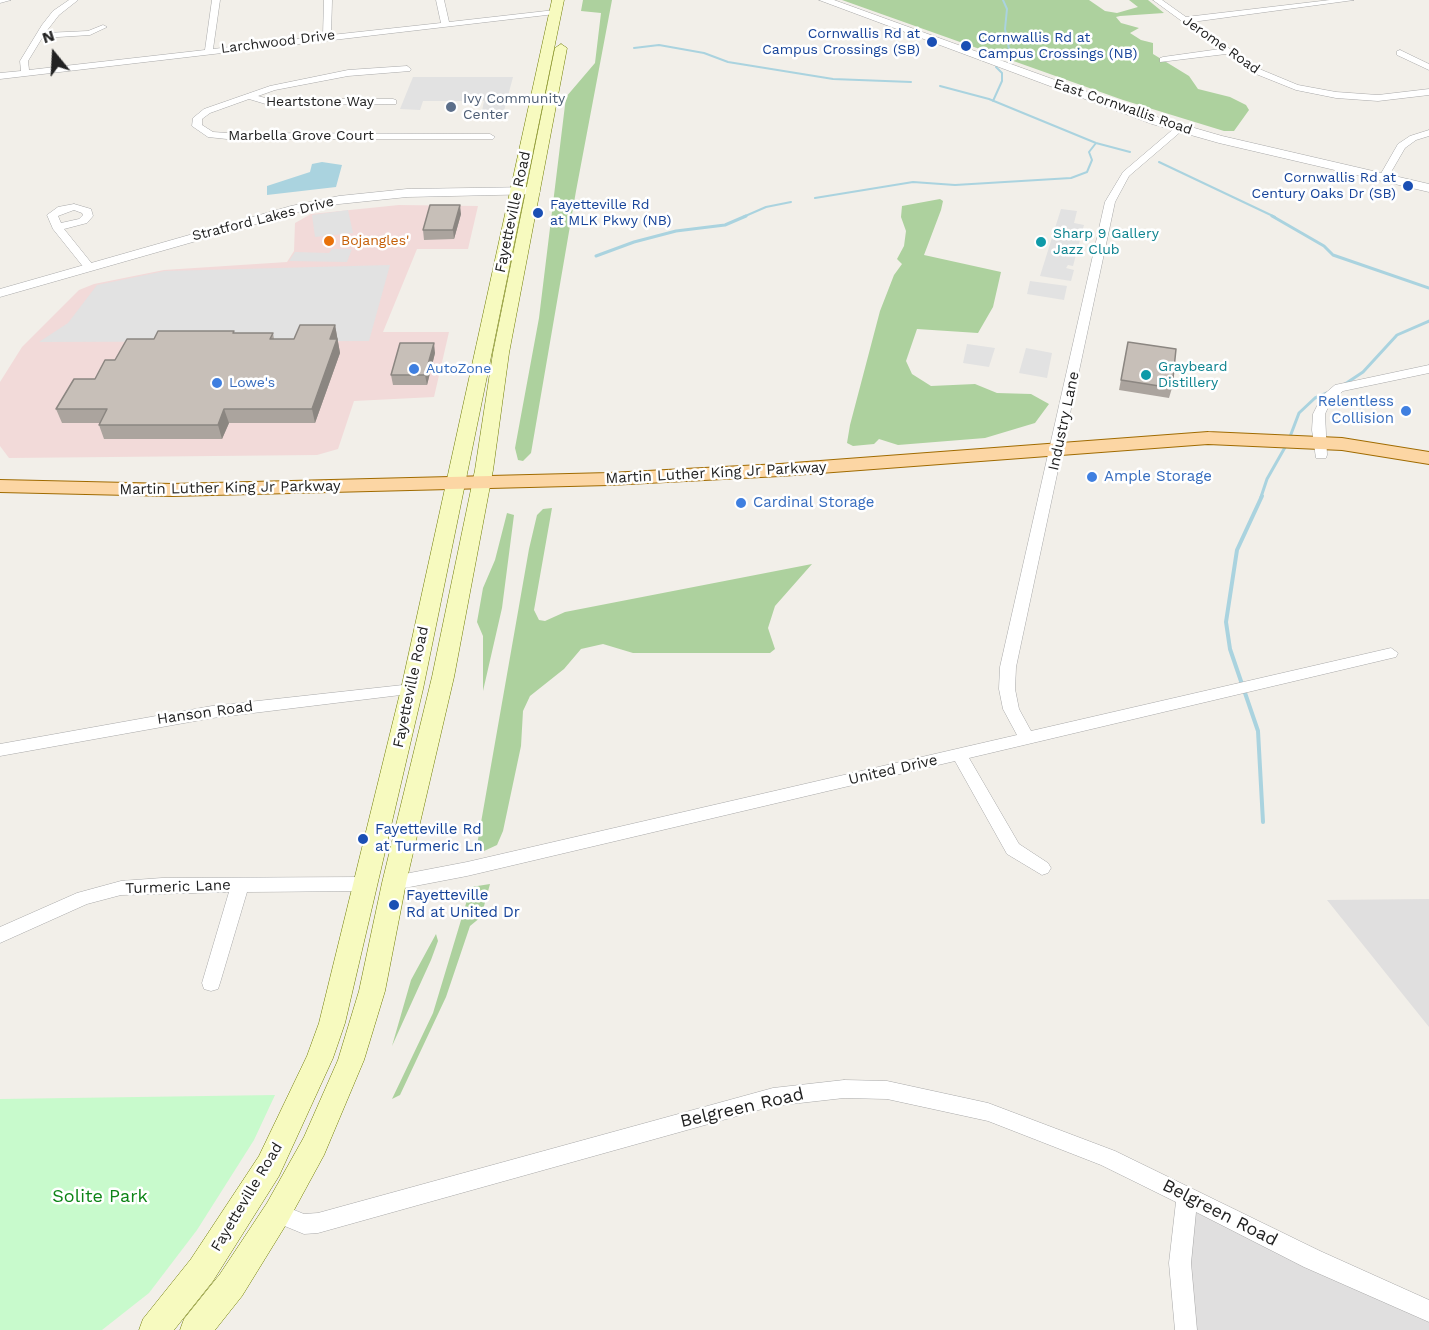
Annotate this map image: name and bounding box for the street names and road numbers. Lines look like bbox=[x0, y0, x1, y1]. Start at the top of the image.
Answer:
street label: Jerome Road bbox=[1179, 12, 1263, 78]
street label: Larchwood Drive bbox=[220, 27, 336, 57]
street label: East Cornwallis Road bbox=[1052, 75, 1194, 139]
street label: Heartstone Way bbox=[266, 94, 374, 110]
street label: Marbella Grove Court bbox=[228, 128, 374, 144]
street label: Fayetteville Road bbox=[491, 149, 535, 275]
street label: Stratford Lakes Drive bbox=[190, 193, 336, 245]
street label: Industry Lane bbox=[1045, 370, 1083, 472]
street label: Martin Luther King Jr Parkway bbox=[605, 458, 827, 488]
street label: Martin Luther King Jr Parkway bbox=[119, 477, 341, 499]
street label: Fayetteville Road bbox=[389, 624, 433, 750]
street label: Hanson Road bbox=[156, 697, 254, 729]
street label: United Drive bbox=[847, 751, 939, 789]
street label: Turmeric Lane bbox=[125, 876, 231, 898]
street label: Belgreen Road bbox=[678, 1083, 806, 1133]
street label: Fayetteville Road bbox=[207, 1139, 287, 1255]
street label: Belgreen Road bbox=[1159, 1175, 1281, 1251]

